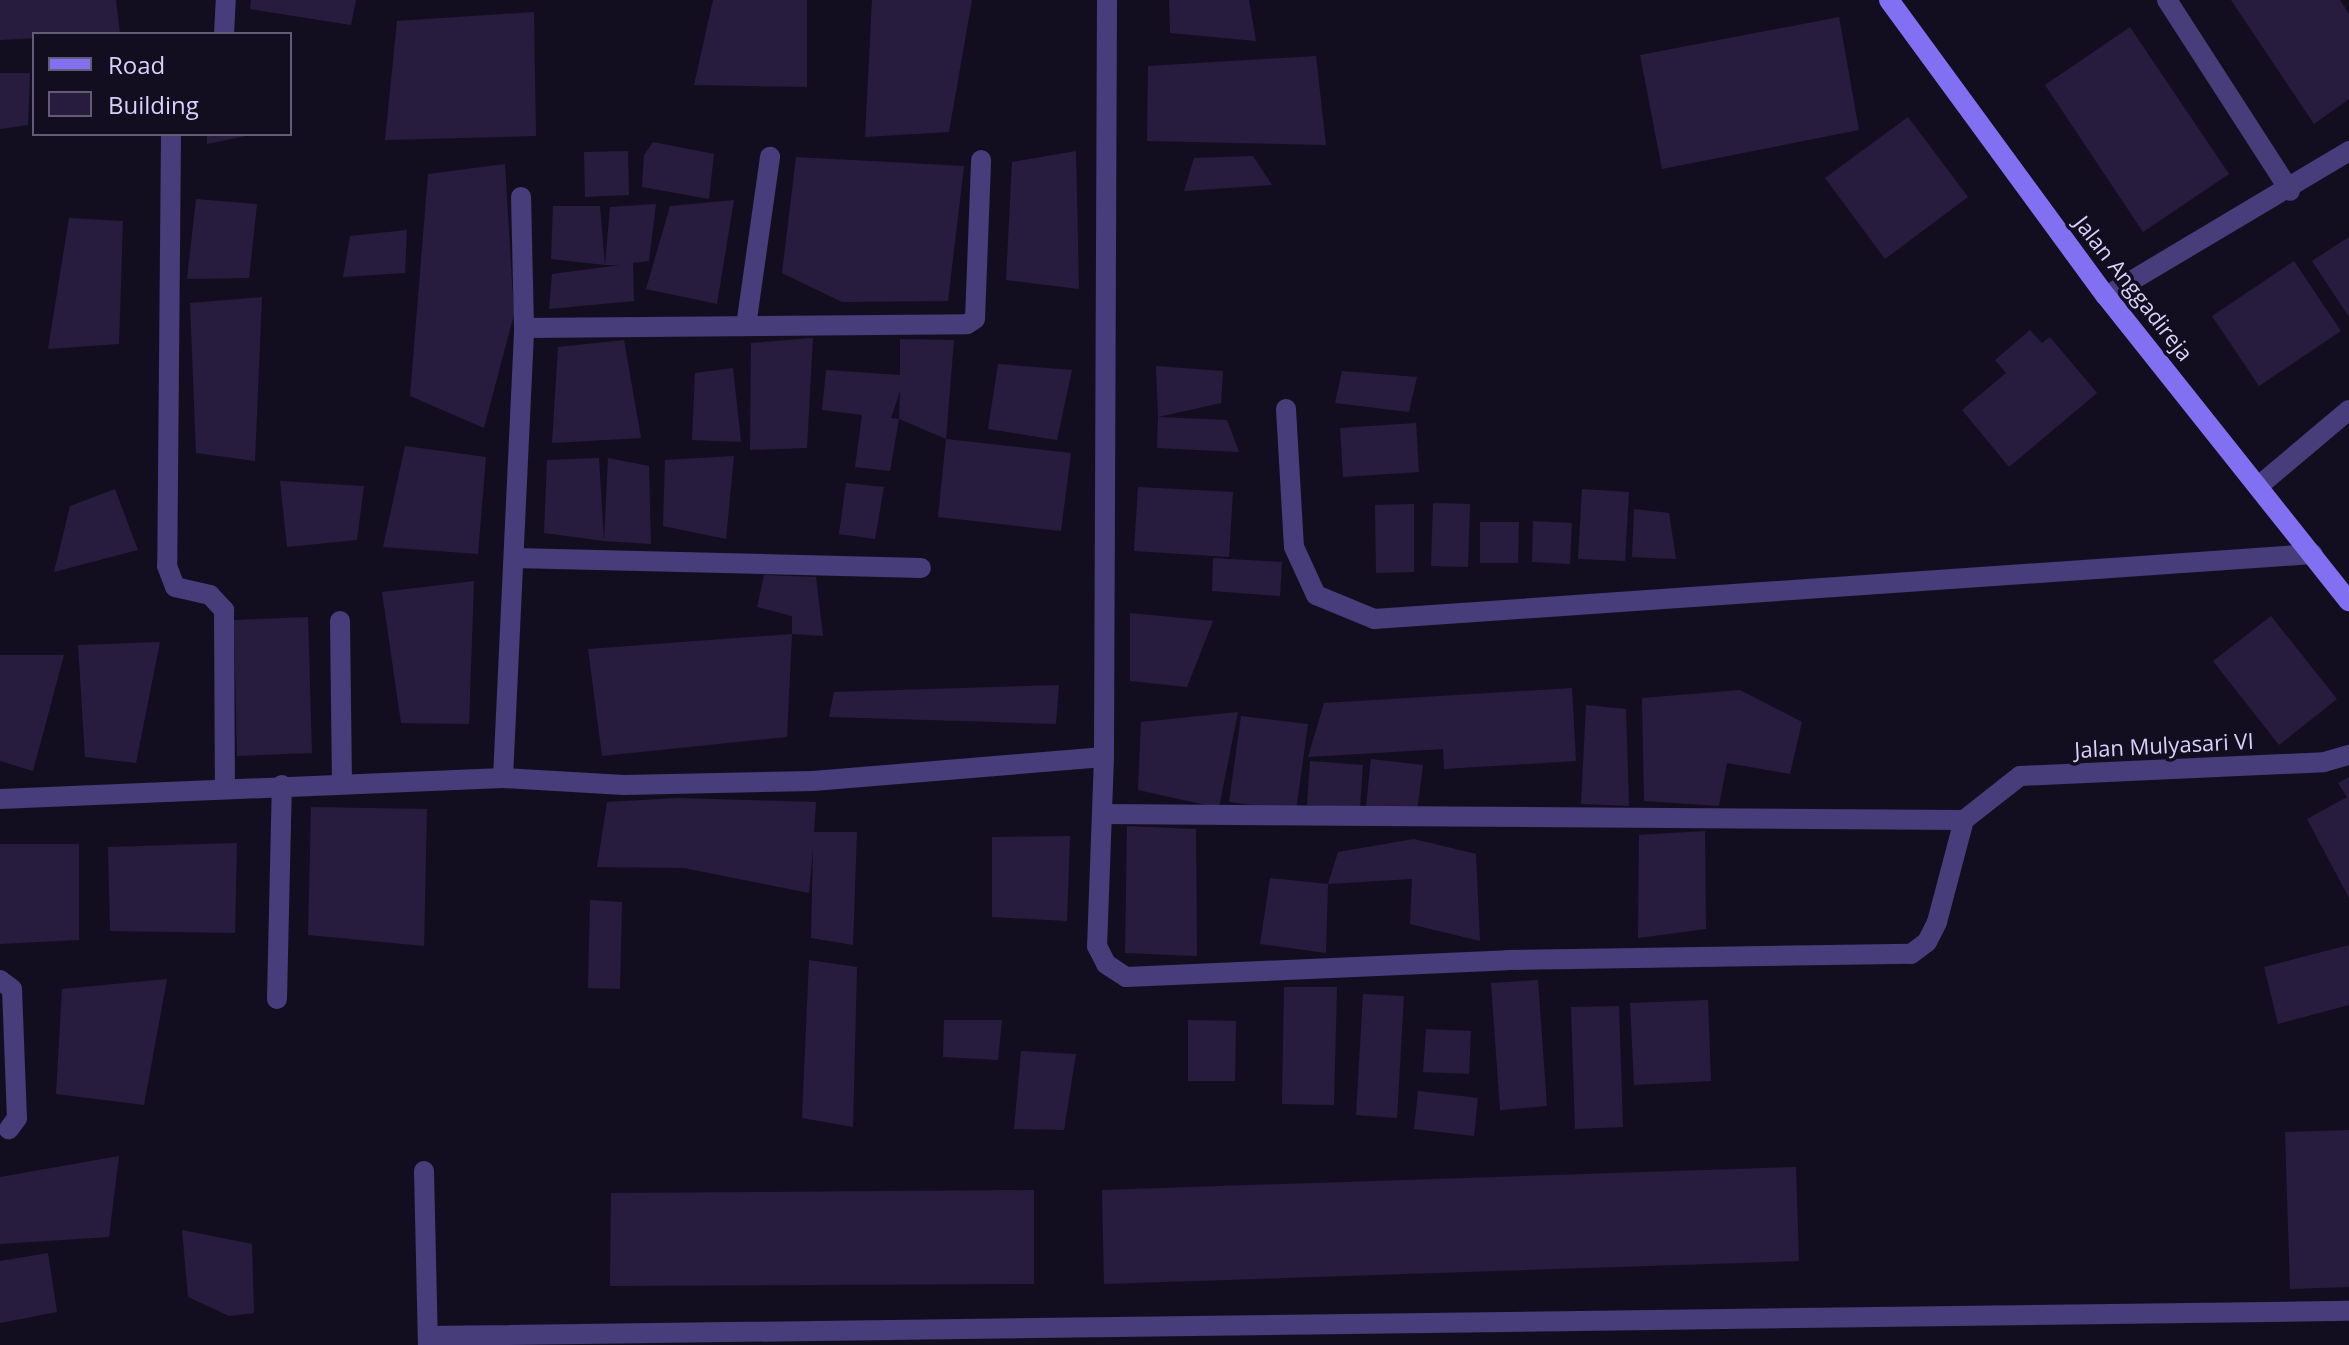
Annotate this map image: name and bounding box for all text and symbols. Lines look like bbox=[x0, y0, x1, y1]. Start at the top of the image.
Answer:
legend bbox=[32, 32, 292, 136]
text: Road bbox=[108, 48, 165, 81]
text: Building bbox=[108, 88, 199, 121]
street label: Jalan Anggadireja bbox=[2069, 210, 2199, 366]
street label: Jalan Mulyasari VI bbox=[2074, 727, 2254, 763]

